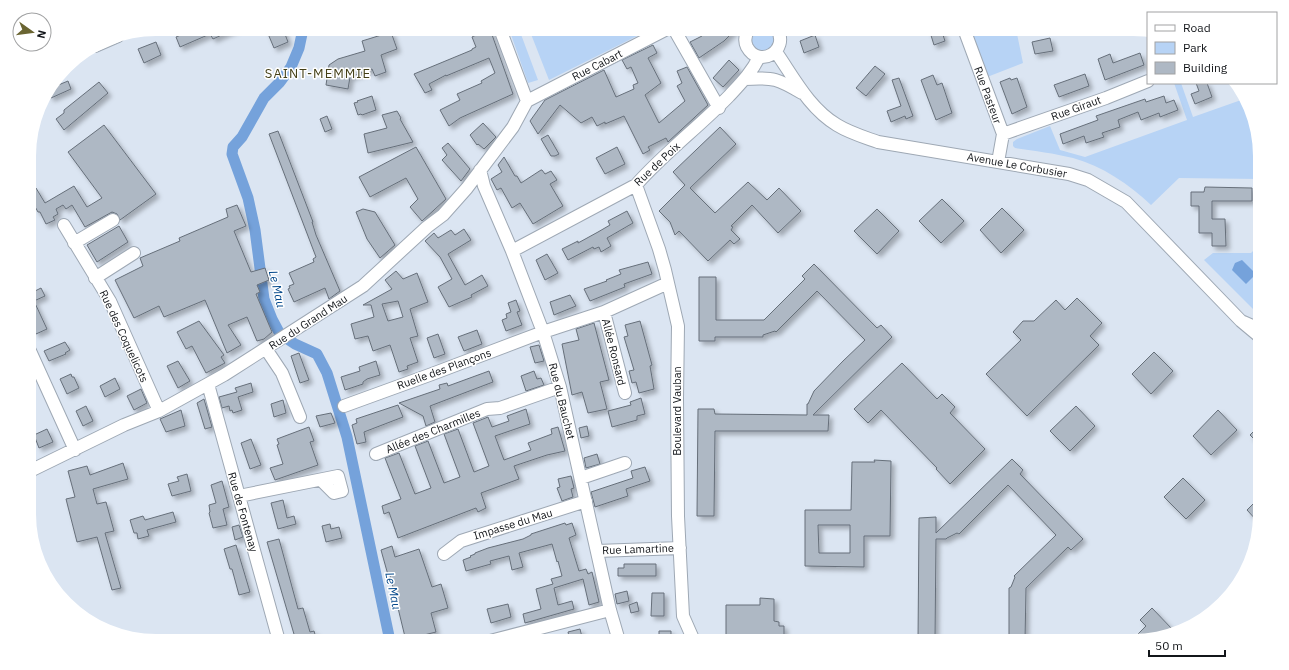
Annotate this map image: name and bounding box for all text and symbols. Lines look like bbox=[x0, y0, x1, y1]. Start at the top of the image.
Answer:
north arrow bbox=[12, 12, 52, 52]
legend bbox=[1147, 12, 1277, 84]
text: Road bbox=[1183, 20, 1211, 35]
text: N bbox=[34, 29, 49, 40]
text: Park bbox=[1183, 40, 1208, 55]
street label: Rue Cabart bbox=[569, 46, 625, 84]
text: Building bbox=[1183, 60, 1228, 75]
district label: SAINT-MEMMIE bbox=[265, 65, 371, 82]
street label: Rue Pasteur bbox=[971, 65, 1005, 125]
street label: Rue Giraut bbox=[1049, 92, 1103, 124]
street label: Rue de Poix bbox=[631, 139, 683, 189]
street label: Avenue Le Corbusier bbox=[966, 149, 1068, 181]
water label: Le Mau bbox=[266, 269, 289, 309]
street label: Rue des Coquelicots bbox=[96, 287, 152, 385]
street label: Rue du Grand Mau bbox=[266, 291, 350, 353]
street label: Allée Ronsard bbox=[599, 317, 629, 387]
street label: Ruelle des Plançons bbox=[395, 345, 493, 393]
street label: Rue du Bauchet bbox=[546, 361, 578, 441]
street label: Boulevard Vauban bbox=[670, 366, 684, 456]
street label: Allée des Charmilles bbox=[384, 406, 482, 456]
street label: Rue de Fontenay bbox=[225, 470, 261, 554]
street label: Impasse du Mau bbox=[472, 505, 554, 543]
street label: Rue Lamartine bbox=[602, 541, 674, 557]
water label: Le Mau bbox=[382, 571, 405, 611]
scale bar bbox=[1149, 632, 1225, 658]
text: 50 m bbox=[1155, 638, 1183, 653]

